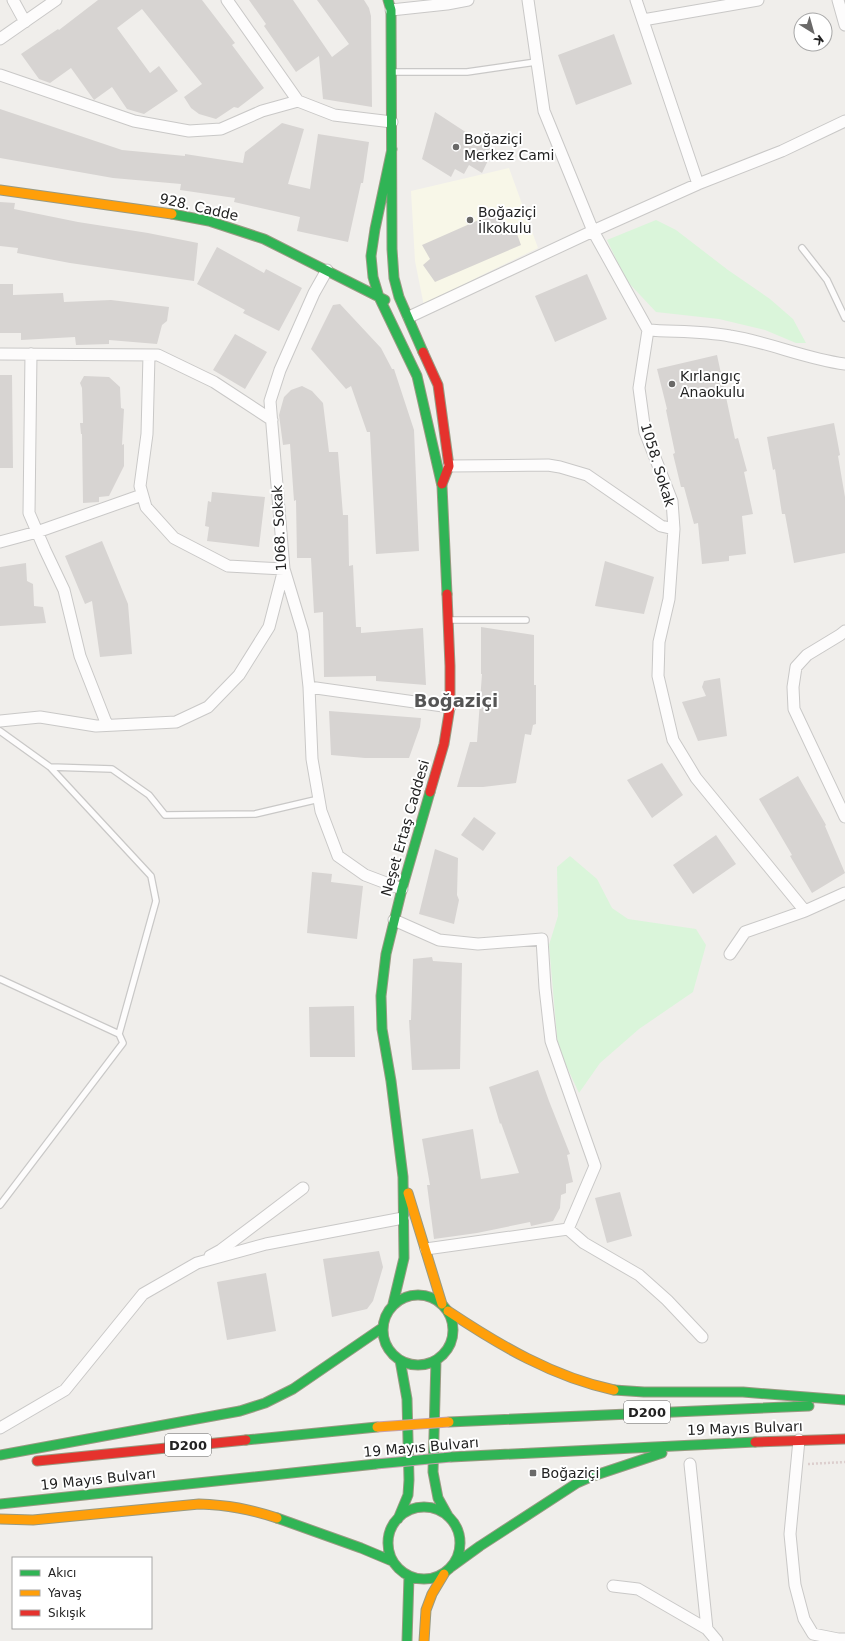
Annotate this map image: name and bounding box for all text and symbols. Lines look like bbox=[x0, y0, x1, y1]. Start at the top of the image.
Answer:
north arrow bbox=[793, 12, 833, 52]
text: K bbox=[811, 32, 826, 48]
place label: Boğaziçi Merkez Cami bbox=[464, 131, 554, 163]
marker: Boğaziçi Merkez Cami bbox=[451, 142, 461, 152]
street label: 928. Cadde bbox=[158, 190, 240, 224]
place label: Boğaziçi İlkokulu bbox=[478, 204, 536, 236]
marker: Boğaziçi İlkokulu bbox=[465, 215, 475, 225]
place label: Kırlangıç Anaokulu bbox=[680, 368, 745, 400]
marker: Kırlangıç Anaokulu bbox=[667, 379, 677, 389]
street label: 1058. Sokak bbox=[638, 421, 679, 510]
street label: 1068. Sokak bbox=[269, 483, 289, 572]
district label: Boğaziçi bbox=[414, 690, 498, 711]
street label: Neşet Ertaş Caddesi bbox=[378, 758, 432, 898]
road number: D200 bbox=[624, 1401, 670, 1423]
street label: 19 Mayıs Bulvarı bbox=[687, 1418, 803, 1438]
road number: D200 bbox=[165, 1434, 211, 1456]
street label: 19 Mayıs Bulvarı bbox=[363, 1434, 479, 1460]
street label: 19 Mayıs Bulvarı bbox=[40, 1465, 156, 1493]
place label: Boğaziçi bbox=[541, 1465, 599, 1481]
marker: Boğaziçi bbox=[528, 1468, 538, 1478]
legend bbox=[12, 1557, 152, 1629]
text: Akıcı bbox=[48, 1566, 76, 1580]
text: Yavaş bbox=[47, 1586, 82, 1600]
text: Sıkışık bbox=[48, 1606, 86, 1620]

